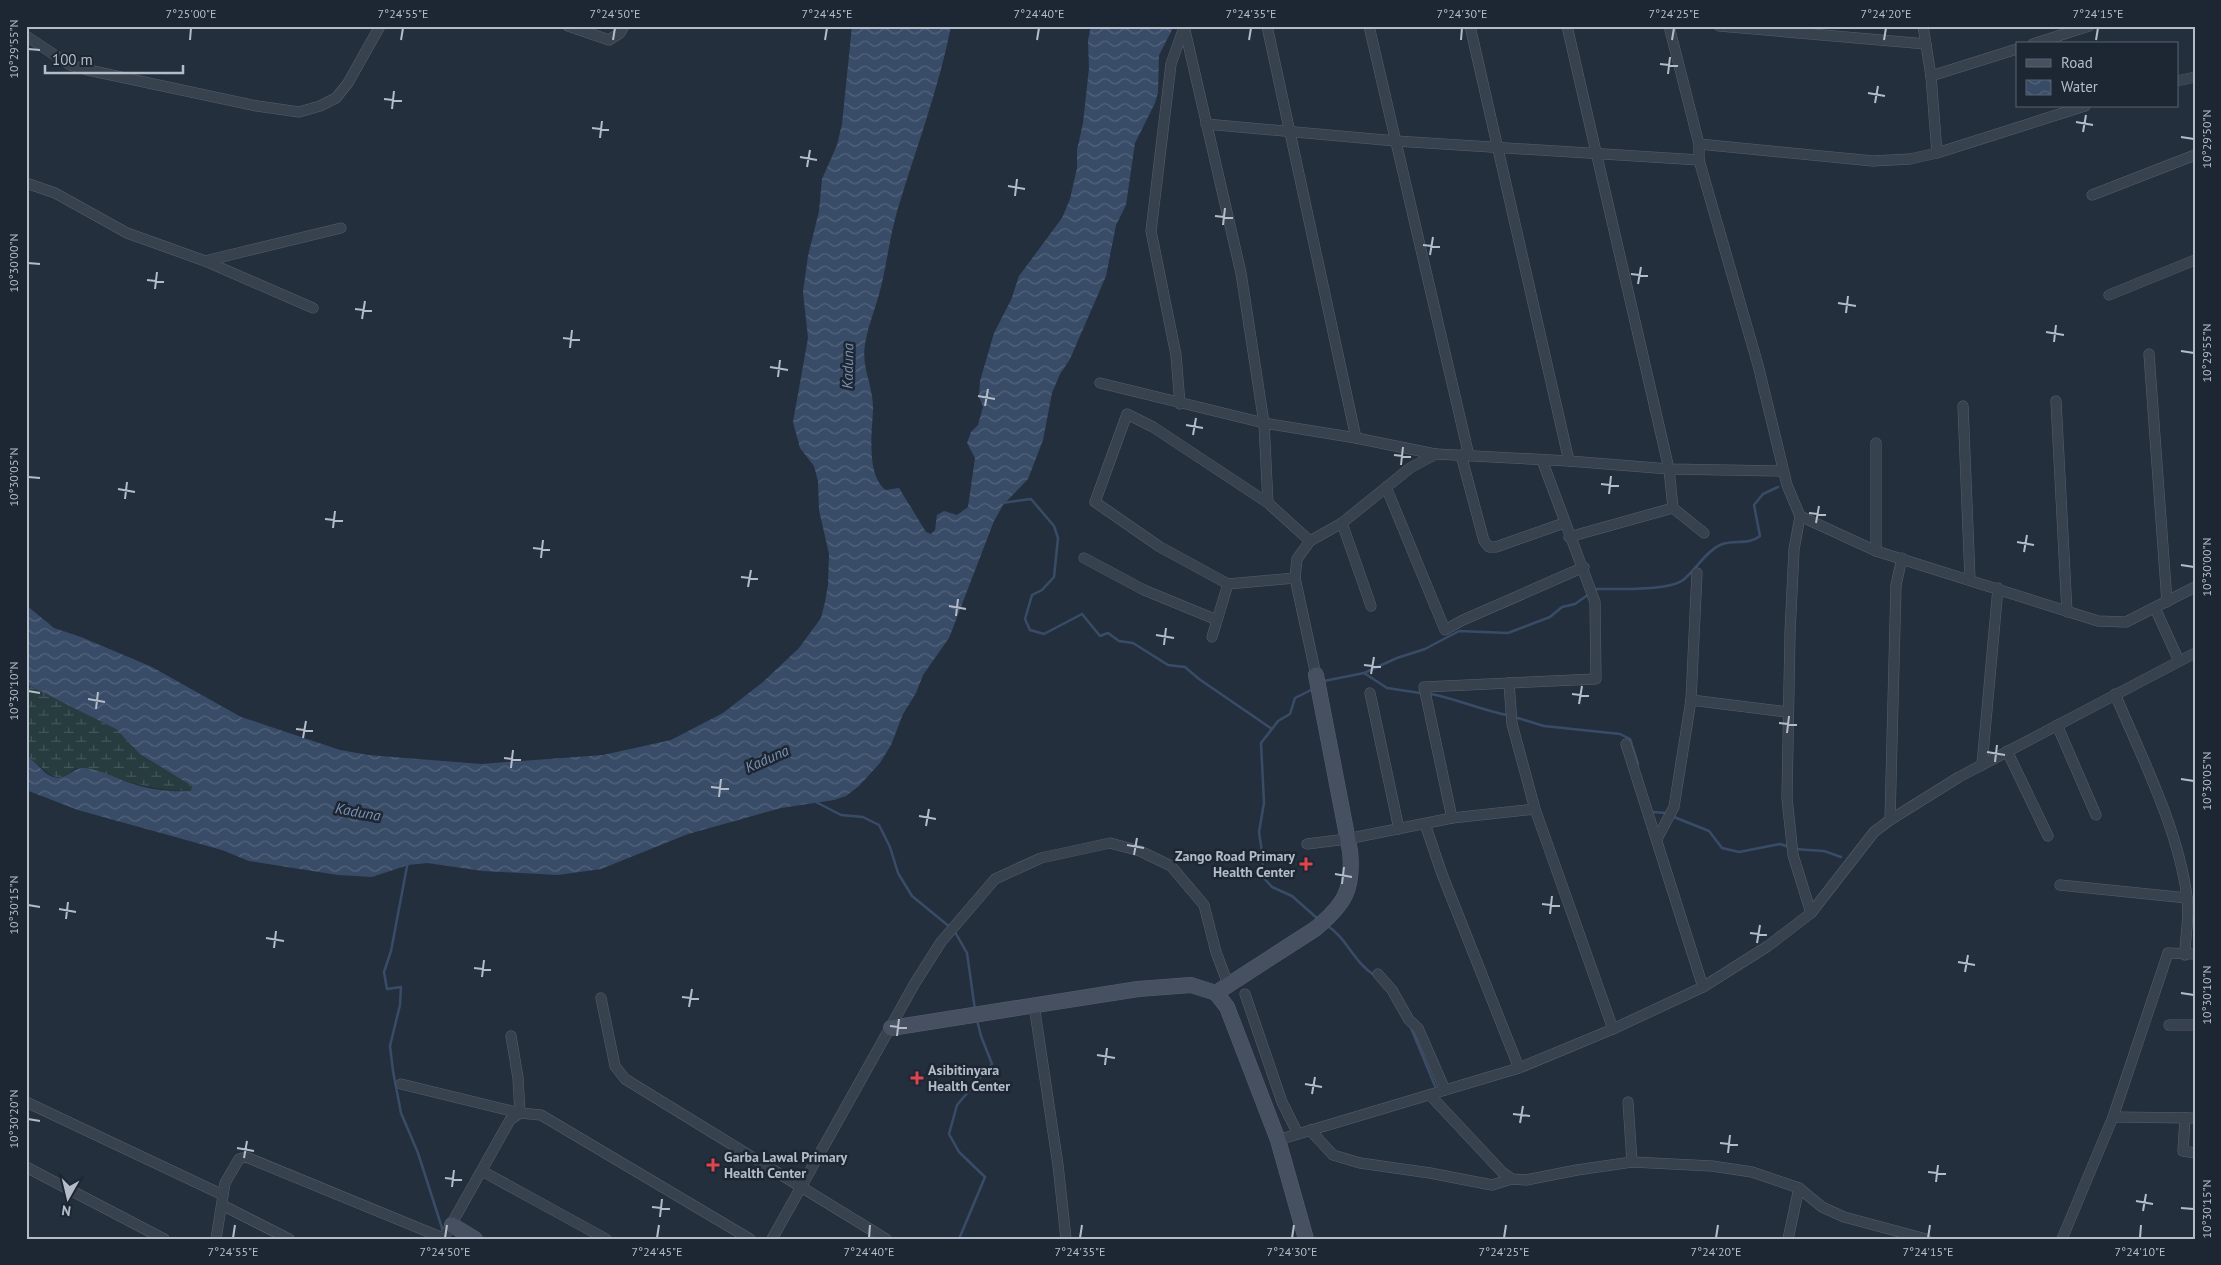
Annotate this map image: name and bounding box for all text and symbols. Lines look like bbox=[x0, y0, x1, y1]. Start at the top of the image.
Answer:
text: 7°25'00"E bbox=[166, 6, 216, 21]
text: 7°24'55"E bbox=[378, 6, 428, 21]
text: 7°24'50"E bbox=[590, 6, 640, 21]
text: 7°24'45"E bbox=[802, 6, 852, 21]
text: 7°24'40"E bbox=[1014, 6, 1064, 21]
text: 7°24'35"E bbox=[1226, 6, 1276, 21]
text: 7°24'30"E bbox=[1437, 6, 1487, 21]
text: 7°24'25"E bbox=[1649, 6, 1699, 21]
text: 7°24'20"E bbox=[1861, 6, 1911, 21]
text: 7°24'15"E bbox=[2073, 6, 2123, 21]
text: 10°29'55"N bbox=[6, 19, 21, 79]
scale bar bbox=[45, 42, 182, 74]
legend bbox=[2016, 42, 2178, 108]
text: 100 m bbox=[52, 50, 93, 69]
text: Road bbox=[2061, 53, 2093, 72]
text: Water bbox=[2061, 77, 2098, 96]
text: 10°29'50"N bbox=[2199, 109, 2214, 169]
text: 10°30'00"N bbox=[6, 233, 21, 293]
text: 10°29'55"N bbox=[2199, 323, 2214, 383]
water label: Kaduna bbox=[838, 342, 857, 389]
text: 10°30'05"N bbox=[6, 447, 21, 507]
text: 10°30'00"N bbox=[2199, 537, 2214, 597]
text: 10°30'10"N bbox=[6, 661, 21, 721]
water label: Kaduna bbox=[742, 740, 792, 777]
text: 10°30'05"N bbox=[2199, 751, 2214, 811]
water label: Kaduna bbox=[334, 798, 383, 825]
place label: Zango Road Primary Health Center bbox=[1175, 847, 1295, 881]
marker: Zango Road Primary Health Center bbox=[1299, 857, 1313, 871]
text: 10°30'15"N bbox=[6, 875, 21, 935]
text: 10°30'10"N bbox=[2199, 965, 2214, 1025]
place label: Asibitinyara Health Center bbox=[928, 1061, 1010, 1095]
marker: Asibitinyara Health Center bbox=[910, 1071, 924, 1085]
text: 10°30'20"N bbox=[6, 1089, 21, 1149]
place label: Garba Lawal Primary Health Center bbox=[724, 1148, 848, 1182]
marker: Garba Lawal Primary Health Center bbox=[706, 1158, 720, 1172]
north arrow bbox=[42, 1172, 92, 1222]
text: 10°30'15"N bbox=[2199, 1179, 2214, 1239]
text: N bbox=[60, 1201, 72, 1220]
text: 7°24'55"E bbox=[208, 1244, 258, 1259]
text: 7°24'50"E bbox=[420, 1244, 470, 1259]
text: 7°24'45"E bbox=[632, 1244, 682, 1259]
text: 7°24'40"E bbox=[844, 1244, 894, 1259]
text: 7°24'35"E bbox=[1055, 1244, 1105, 1259]
text: 7°24'30"E bbox=[1267, 1244, 1317, 1259]
text: 7°24'25"E bbox=[1479, 1244, 1529, 1259]
text: 7°24'20"E bbox=[1691, 1244, 1741, 1259]
text: 7°24'15"E bbox=[1903, 1244, 1953, 1259]
text: 7°24'10"E bbox=[2115, 1244, 2165, 1259]

